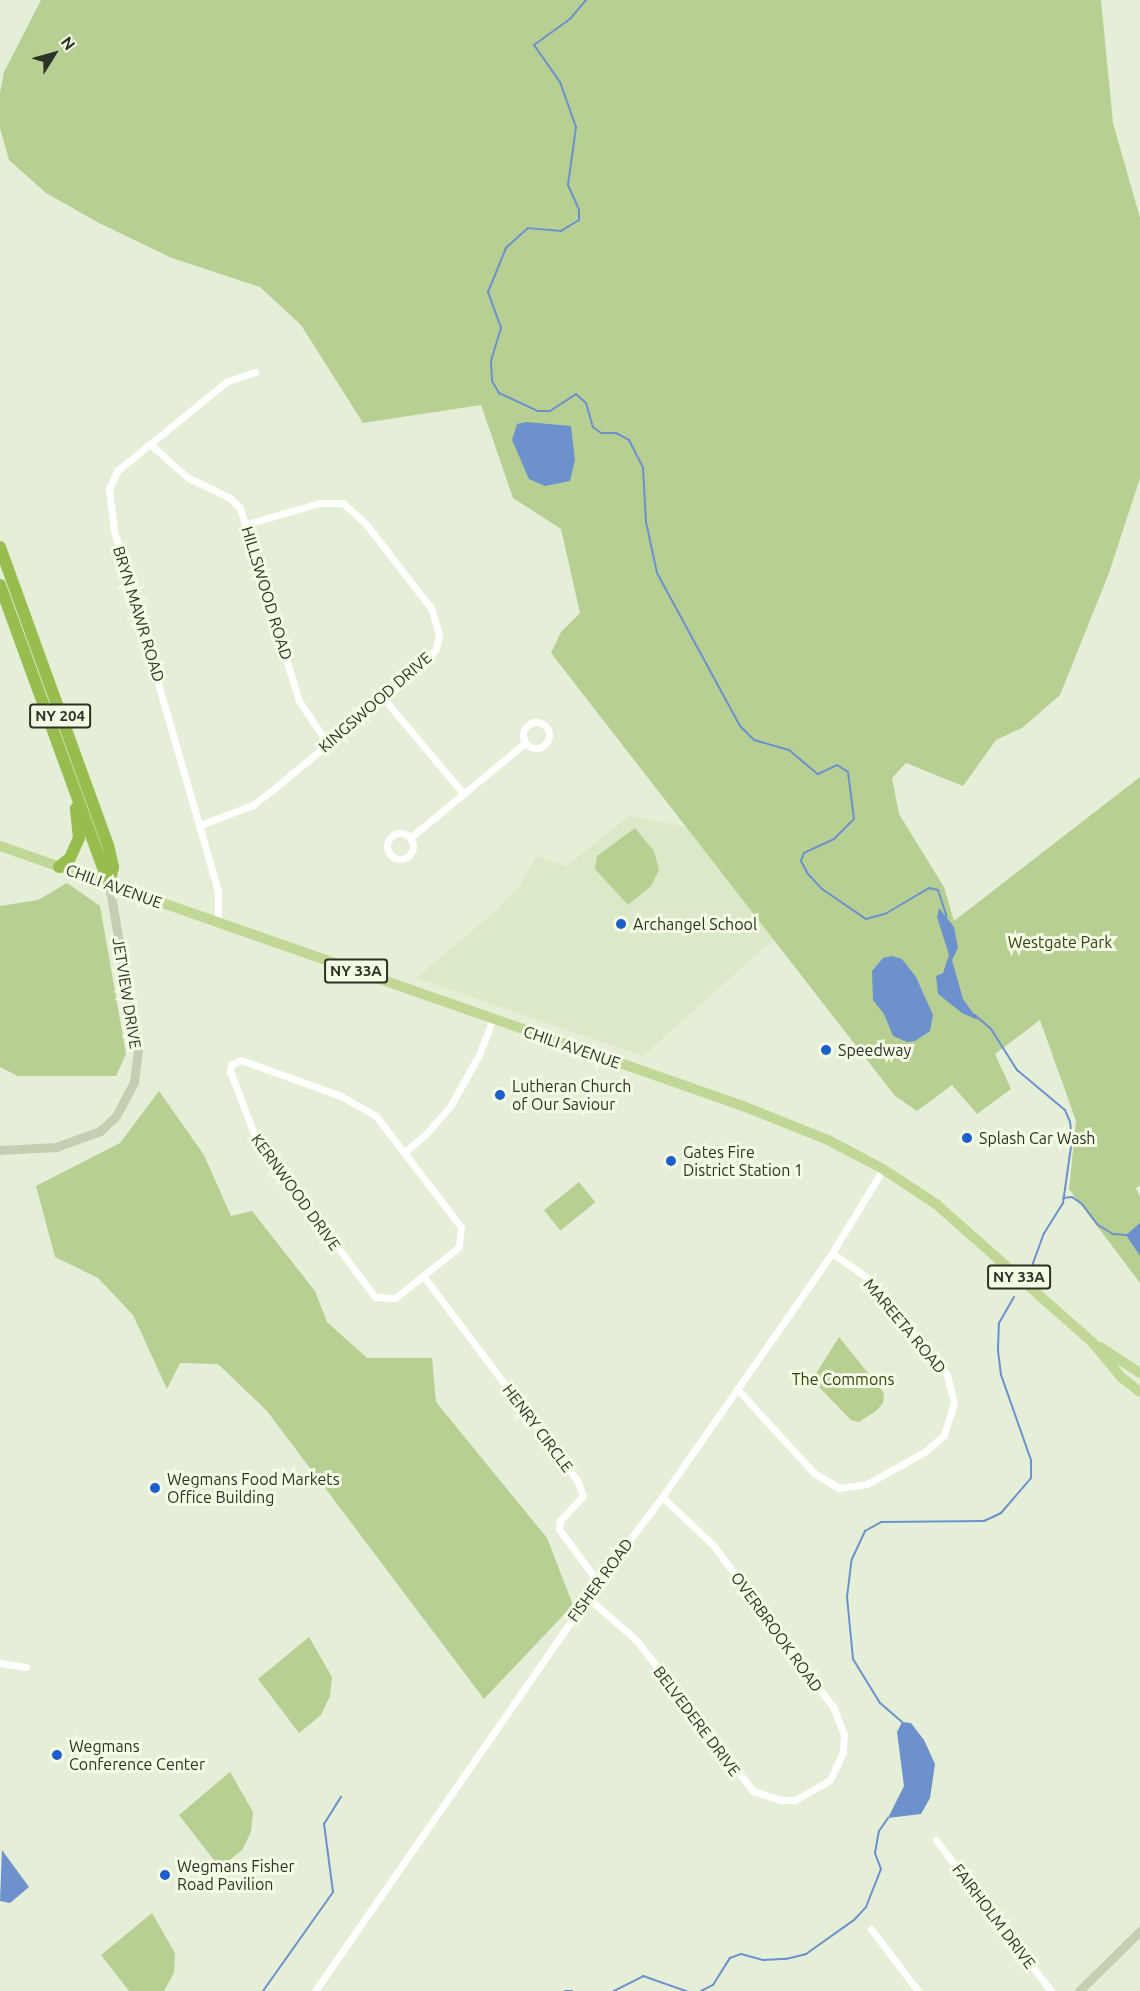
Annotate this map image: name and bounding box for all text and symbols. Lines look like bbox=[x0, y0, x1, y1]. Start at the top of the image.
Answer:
north arrow bbox=[24, 24, 84, 84]
text: N bbox=[58, 33, 79, 53]
street label: HILLSWOOD ROAD bbox=[238, 524, 296, 662]
street label: BRYN MAWR ROAD bbox=[109, 544, 169, 684]
street label: KINGSWOOD DRIVE bbox=[315, 648, 435, 756]
road number: NY 204 bbox=[28, 704, 92, 728]
street label: CHILI AVENUE bbox=[63, 860, 165, 912]
place label: Archangel School bbox=[633, 914, 757, 934]
marker: Archangel School bbox=[614, 917, 628, 931]
park label: Westgate Park bbox=[1008, 932, 1112, 952]
street label: JETVIEW DRIVE bbox=[109, 936, 145, 1050]
road number: NY 33A bbox=[323, 959, 389, 983]
street label: CHILI AVENUE bbox=[521, 1021, 623, 1073]
place label: Speedway bbox=[838, 1040, 911, 1060]
marker: Speedway bbox=[819, 1043, 833, 1057]
place label: Lutheran Church of Our Saviour bbox=[512, 1076, 631, 1114]
marker: Lutheran Church of Our Saviour bbox=[493, 1088, 507, 1102]
place label: Splash Car Wash bbox=[979, 1128, 1095, 1148]
street label: KERNWOOD DRIVE bbox=[247, 1130, 345, 1254]
marker: Splash Car Wash bbox=[960, 1131, 974, 1145]
place label: Gates Fire District Station 1 bbox=[683, 1142, 803, 1180]
marker: Gates Fire District Station 1 bbox=[664, 1154, 678, 1168]
road number: NY 33A bbox=[986, 1265, 1052, 1289]
street label: MAREETA ROAD bbox=[860, 1275, 950, 1377]
park label: The Commons bbox=[792, 1369, 894, 1389]
street label: HENRY CIRCLE bbox=[499, 1380, 577, 1476]
place label: Wegmans Food Markets Office Building bbox=[167, 1469, 340, 1507]
marker: Wegmans Food Markets Office Building bbox=[148, 1481, 162, 1495]
street label: FISHER ROAD bbox=[563, 1534, 637, 1626]
street label: OVERBROOK ROAD bbox=[727, 1568, 827, 1696]
street label: BELVEDERE DRIVE bbox=[649, 1662, 745, 1780]
place label: Wegmans Conference Center bbox=[69, 1736, 205, 1774]
marker: Wegmans Conference Center bbox=[50, 1748, 64, 1762]
place label: Wegmans Fisher Road Pavilion bbox=[177, 1856, 295, 1894]
street label: FAIRHOLM DRIVE bbox=[948, 1860, 1040, 1972]
marker: Wegmans Fisher Road Pavilion bbox=[158, 1868, 172, 1882]

